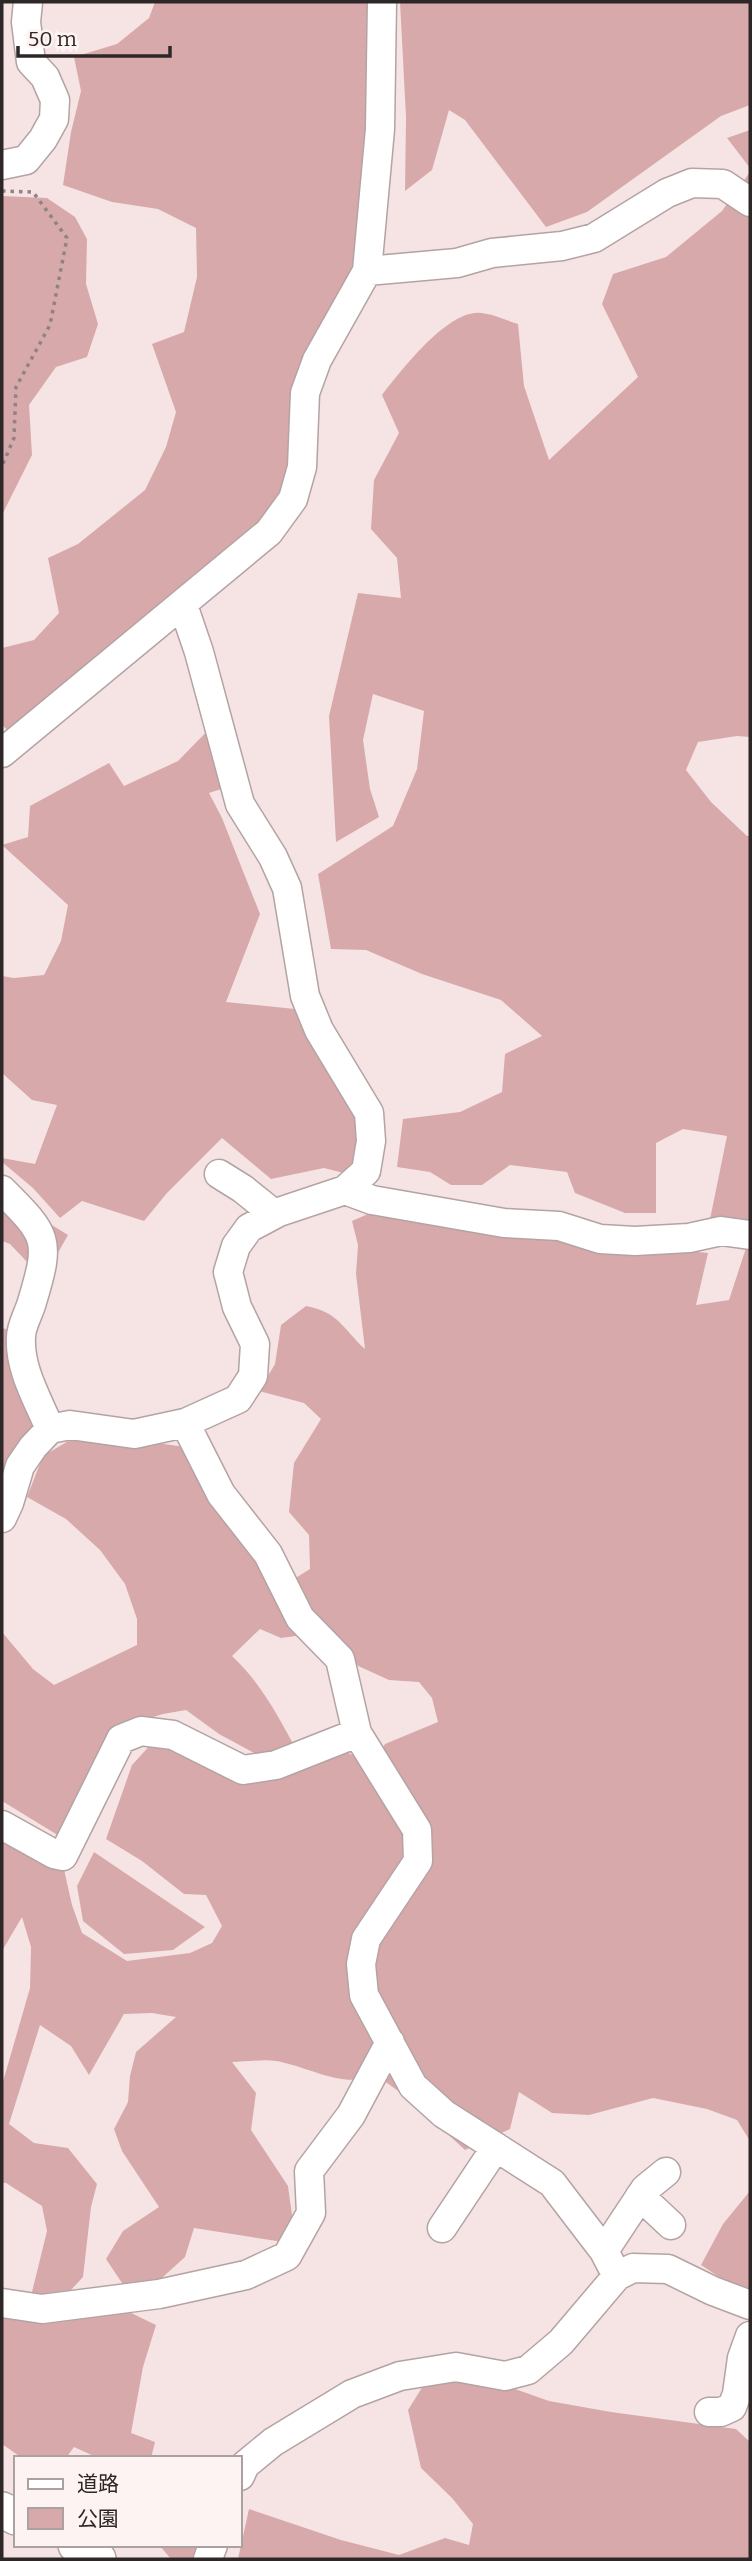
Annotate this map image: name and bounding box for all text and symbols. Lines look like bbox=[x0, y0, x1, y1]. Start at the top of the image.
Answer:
scale bar bbox=[18, 14, 170, 58]
text: 50 m bbox=[28, 26, 77, 52]
legend bbox=[14, 2456, 242, 2547]
text: 道路 bbox=[77, 2471, 119, 2497]
text: 公園 bbox=[77, 2506, 119, 2532]

